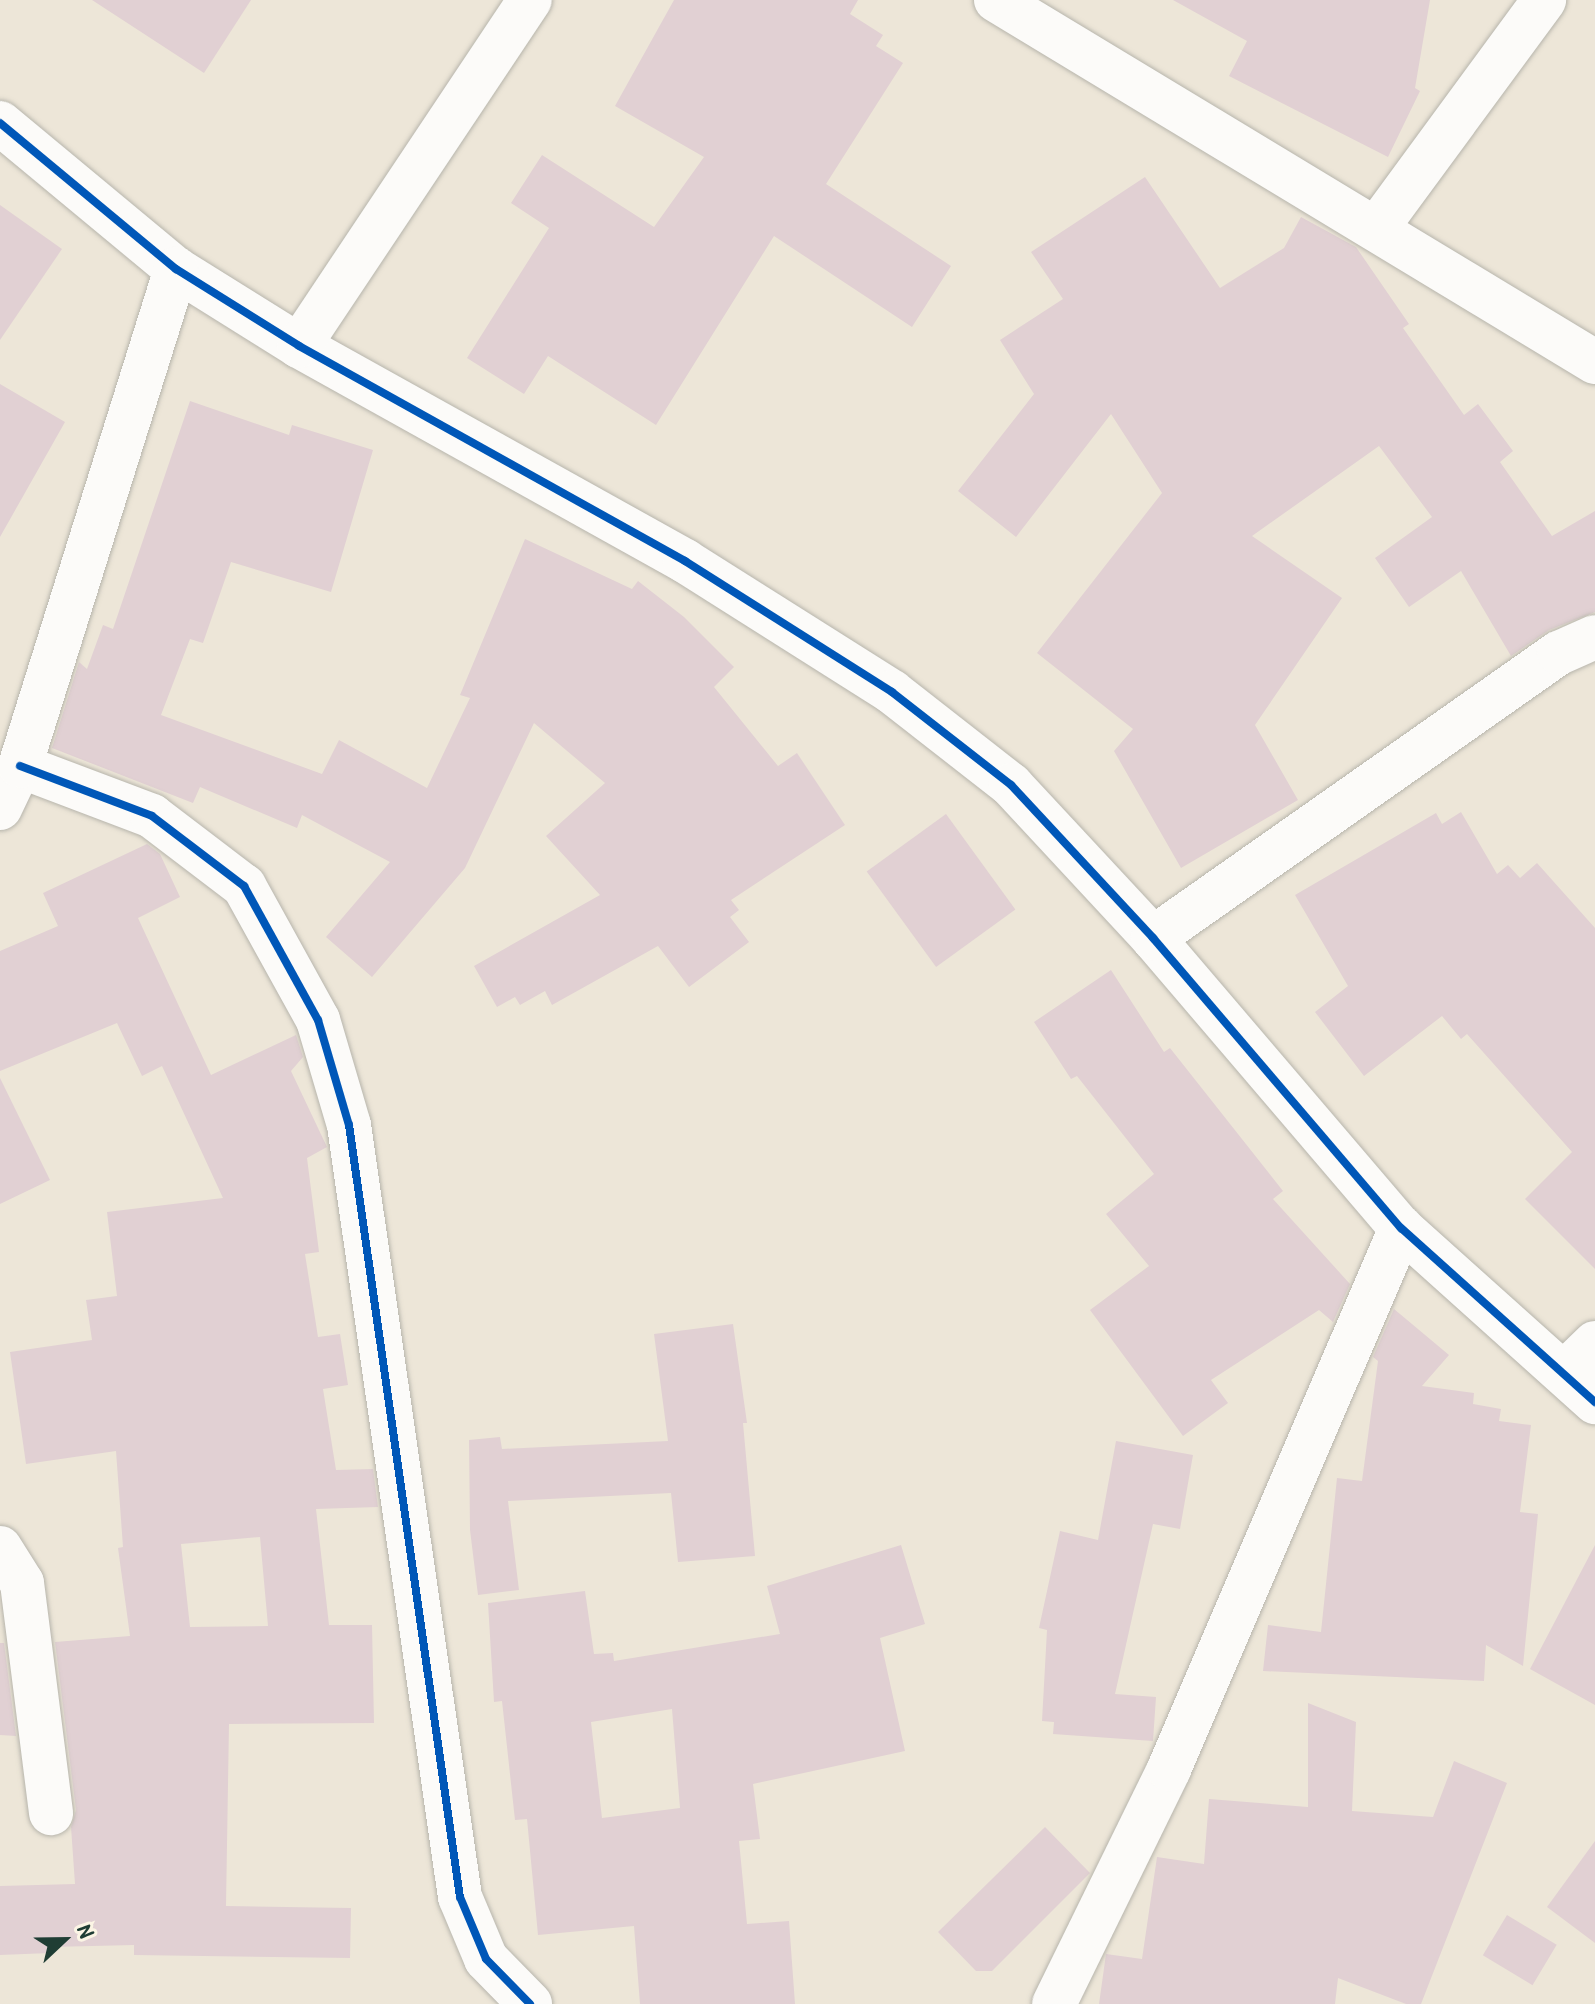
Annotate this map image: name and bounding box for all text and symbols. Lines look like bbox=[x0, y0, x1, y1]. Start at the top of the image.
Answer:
north arrow bbox=[24, 1900, 104, 1980]
text: N bbox=[70, 1920, 102, 1942]

